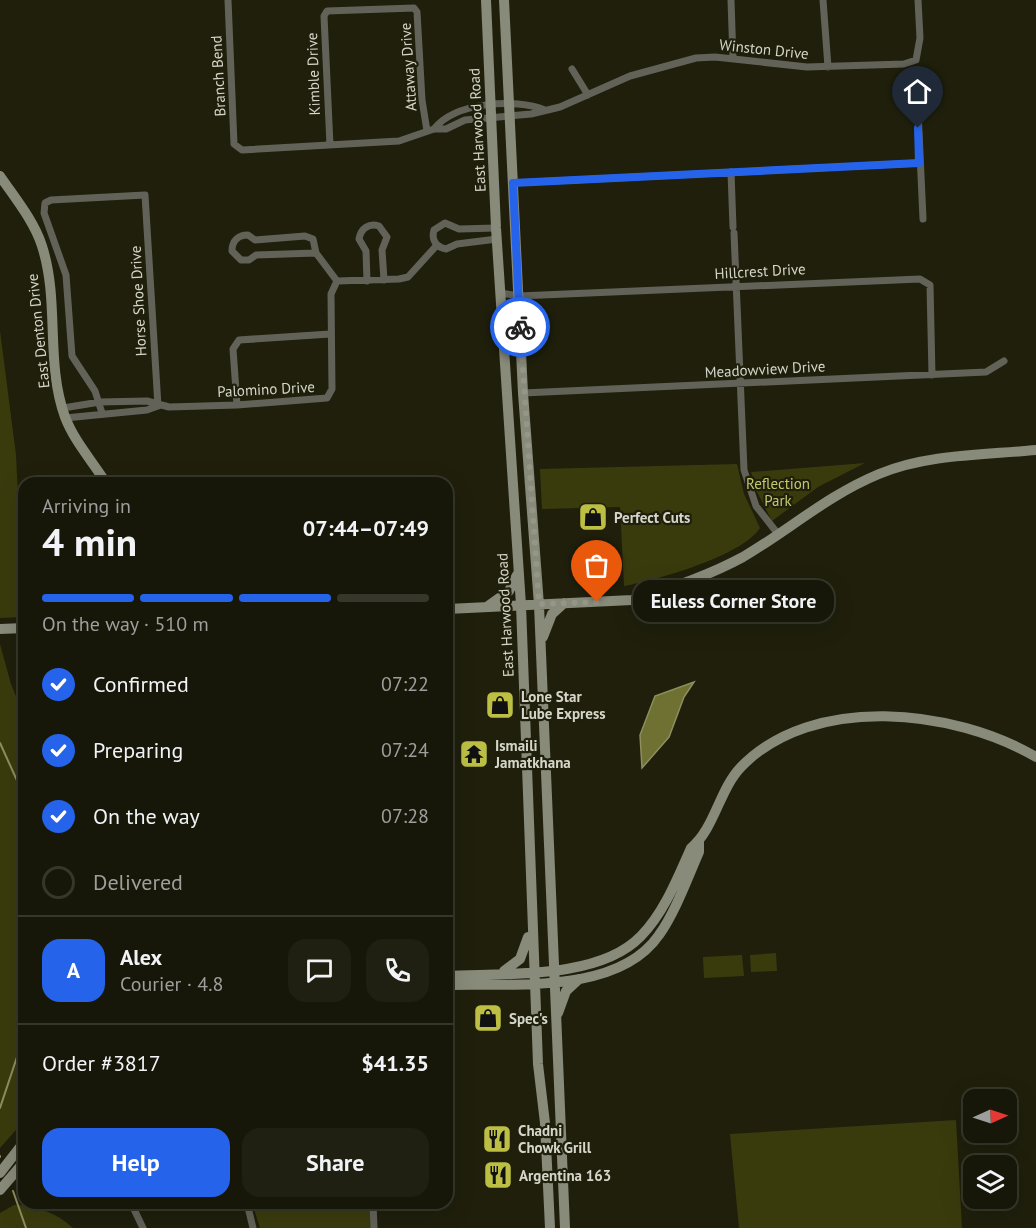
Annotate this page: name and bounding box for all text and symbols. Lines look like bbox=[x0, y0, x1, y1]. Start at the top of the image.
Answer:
street label: Attaway Drive bbox=[395, 22, 421, 112]
street label: Kimble Drive bbox=[302, 32, 324, 116]
street label: Branch Bend bbox=[206, 35, 230, 117]
street label: Winston Drive bbox=[718, 35, 810, 63]
pin bbox=[892, 66, 943, 128]
street label: East Harwood Road bbox=[464, 67, 490, 193]
icon: home bbox=[901, 75, 934, 108]
street label: Horse Shoe Drive bbox=[126, 245, 150, 357]
street label: Hillcrest Drive bbox=[714, 259, 806, 283]
street label: East Denton Drive bbox=[23, 273, 53, 389]
courier bbox=[490, 297, 550, 357]
icon: bike bbox=[504, 311, 537, 344]
street label: Meadowview Drive bbox=[704, 356, 826, 382]
street label: Palomino Drive bbox=[217, 377, 315, 401]
park label: Reflection Park bbox=[746, 474, 810, 510]
text: Arriving in bbox=[42, 493, 131, 519]
shop icon: Perfect Cuts bbox=[577, 501, 609, 533]
place label: Perfect Cuts bbox=[614, 508, 690, 527]
text: 07:44–07:49 bbox=[303, 514, 429, 542]
text: 4 min bbox=[42, 516, 137, 567]
pin bbox=[571, 540, 622, 602]
icon: bag bbox=[580, 549, 613, 582]
street label: East Harwood Road bbox=[492, 552, 518, 678]
callout: Euless Corner Store bbox=[633, 581, 834, 623]
text: Euless Corner Store bbox=[651, 588, 816, 614]
text: On the way · 510 m bbox=[42, 611, 209, 637]
icon: check bbox=[42, 668, 75, 701]
text: Confirmed bbox=[93, 670, 189, 698]
text: 07:22 bbox=[381, 671, 429, 697]
place label: Lone Star Lube Express bbox=[521, 687, 606, 723]
shop icon: Lone Star Lube Express bbox=[484, 689, 516, 721]
icon: check bbox=[42, 734, 75, 767]
text: Preparing bbox=[93, 736, 183, 764]
place label: Ismaili Jamatkhana bbox=[494, 736, 571, 772]
text: 07:24 bbox=[381, 737, 429, 763]
temple icon: Ismaili Jamatkhana bbox=[458, 738, 490, 770]
icon: check bbox=[42, 800, 75, 833]
text: On the way bbox=[93, 802, 200, 830]
text: 07:28 bbox=[381, 803, 429, 829]
text: Delivered bbox=[93, 868, 183, 896]
button: chat bbox=[288, 939, 351, 1002]
button: phone bbox=[366, 939, 429, 1002]
text: Alex bbox=[120, 943, 162, 971]
text: A bbox=[67, 956, 80, 984]
text: Courier · 4.8 bbox=[120, 971, 223, 997]
shop icon: Spec's bbox=[472, 1002, 504, 1034]
place label: Spec's bbox=[509, 1009, 548, 1028]
text: Order #3817 bbox=[42, 1049, 161, 1077]
text: $41.35 bbox=[361, 1049, 429, 1077]
north arrow bbox=[963, 1089, 1017, 1143]
map controls bbox=[963, 1089, 1017, 1209]
place label: Chadni Chowk Grill bbox=[518, 1121, 592, 1157]
restaurant icon: Chadni Chowk Grill bbox=[481, 1123, 513, 1155]
button: Help bbox=[42, 1128, 230, 1197]
button: Share bbox=[242, 1128, 429, 1197]
button: layers bbox=[963, 1155, 1017, 1209]
restaurant icon: Argentina 163 bbox=[482, 1159, 514, 1191]
place label: Argentina 163 bbox=[519, 1166, 611, 1185]

